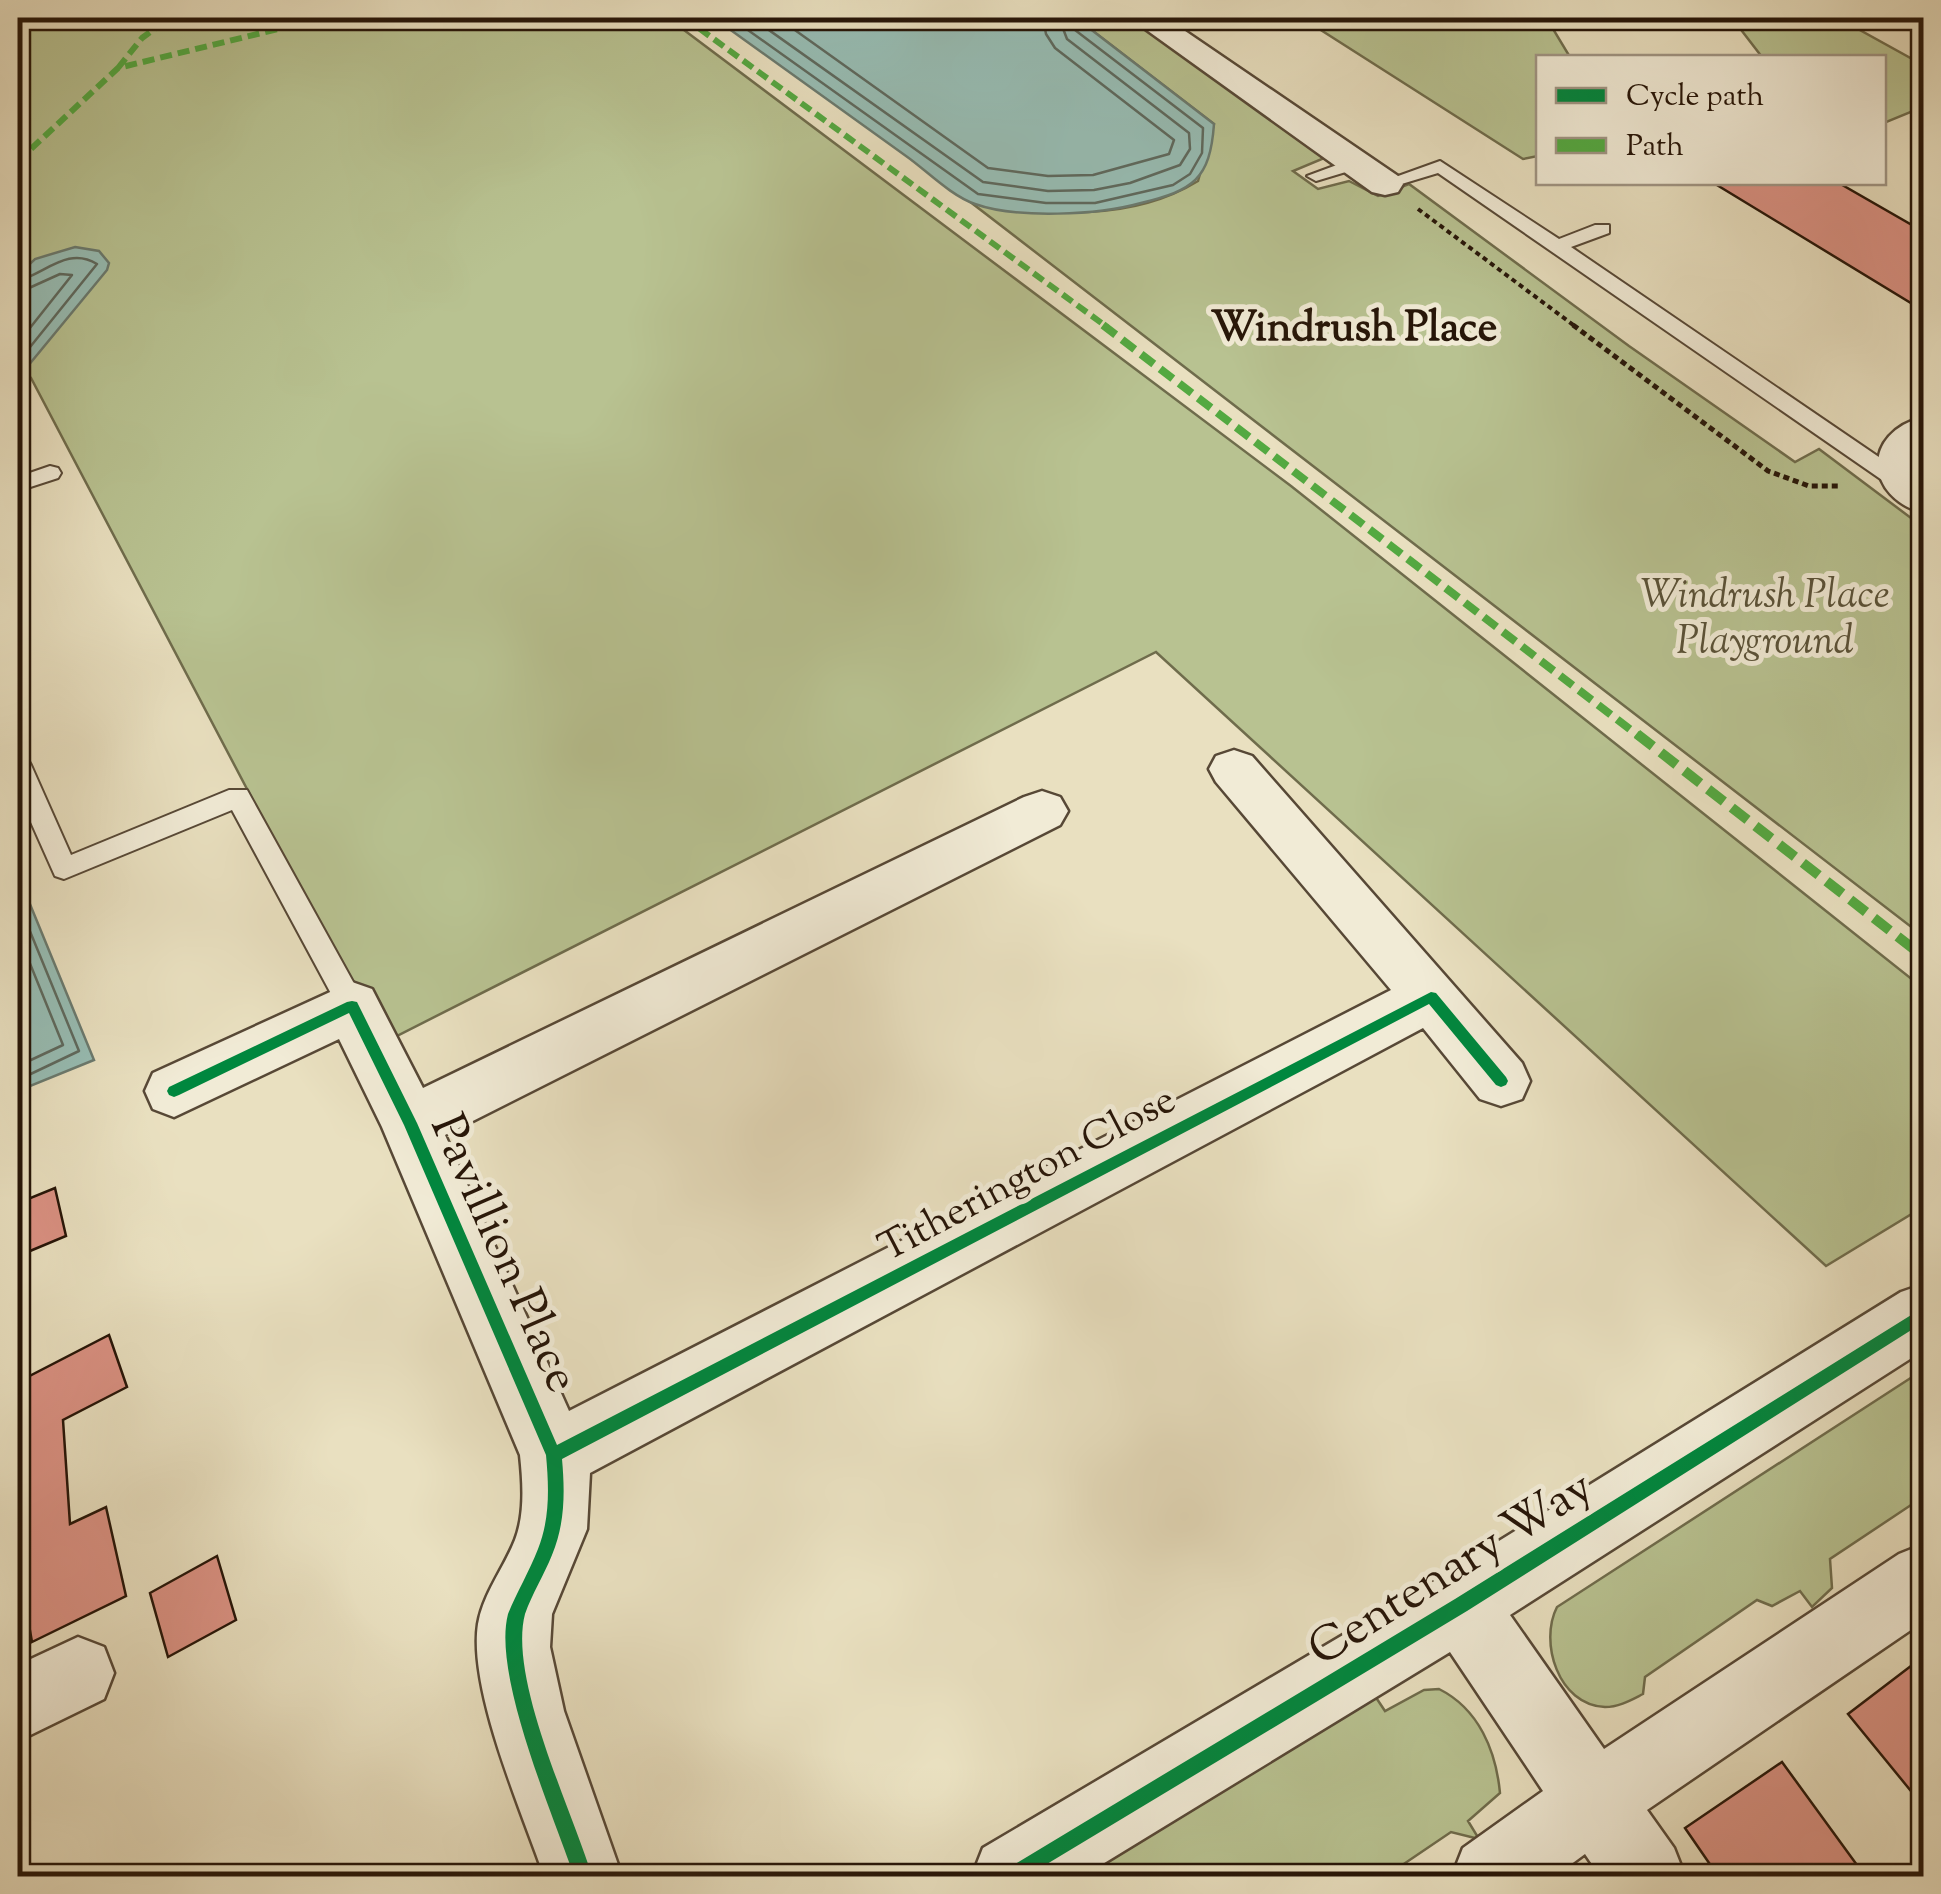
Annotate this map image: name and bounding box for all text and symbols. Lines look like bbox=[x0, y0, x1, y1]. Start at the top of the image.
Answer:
legend bbox=[1536, 55, 1886, 185]
text: Cycle path bbox=[1626, 76, 1764, 119]
text: Path bbox=[1626, 126, 1684, 169]
district label: Windrush Place bbox=[1211, 300, 1497, 360]
park label: Windrush Place Playground bbox=[1640, 569, 1890, 672]
street label: Titherington Close bbox=[870, 1074, 1187, 1278]
street label: Pavillion Place bbox=[410, 1104, 594, 1404]
street label: Centenary Way bbox=[1296, 1456, 1608, 1686]

